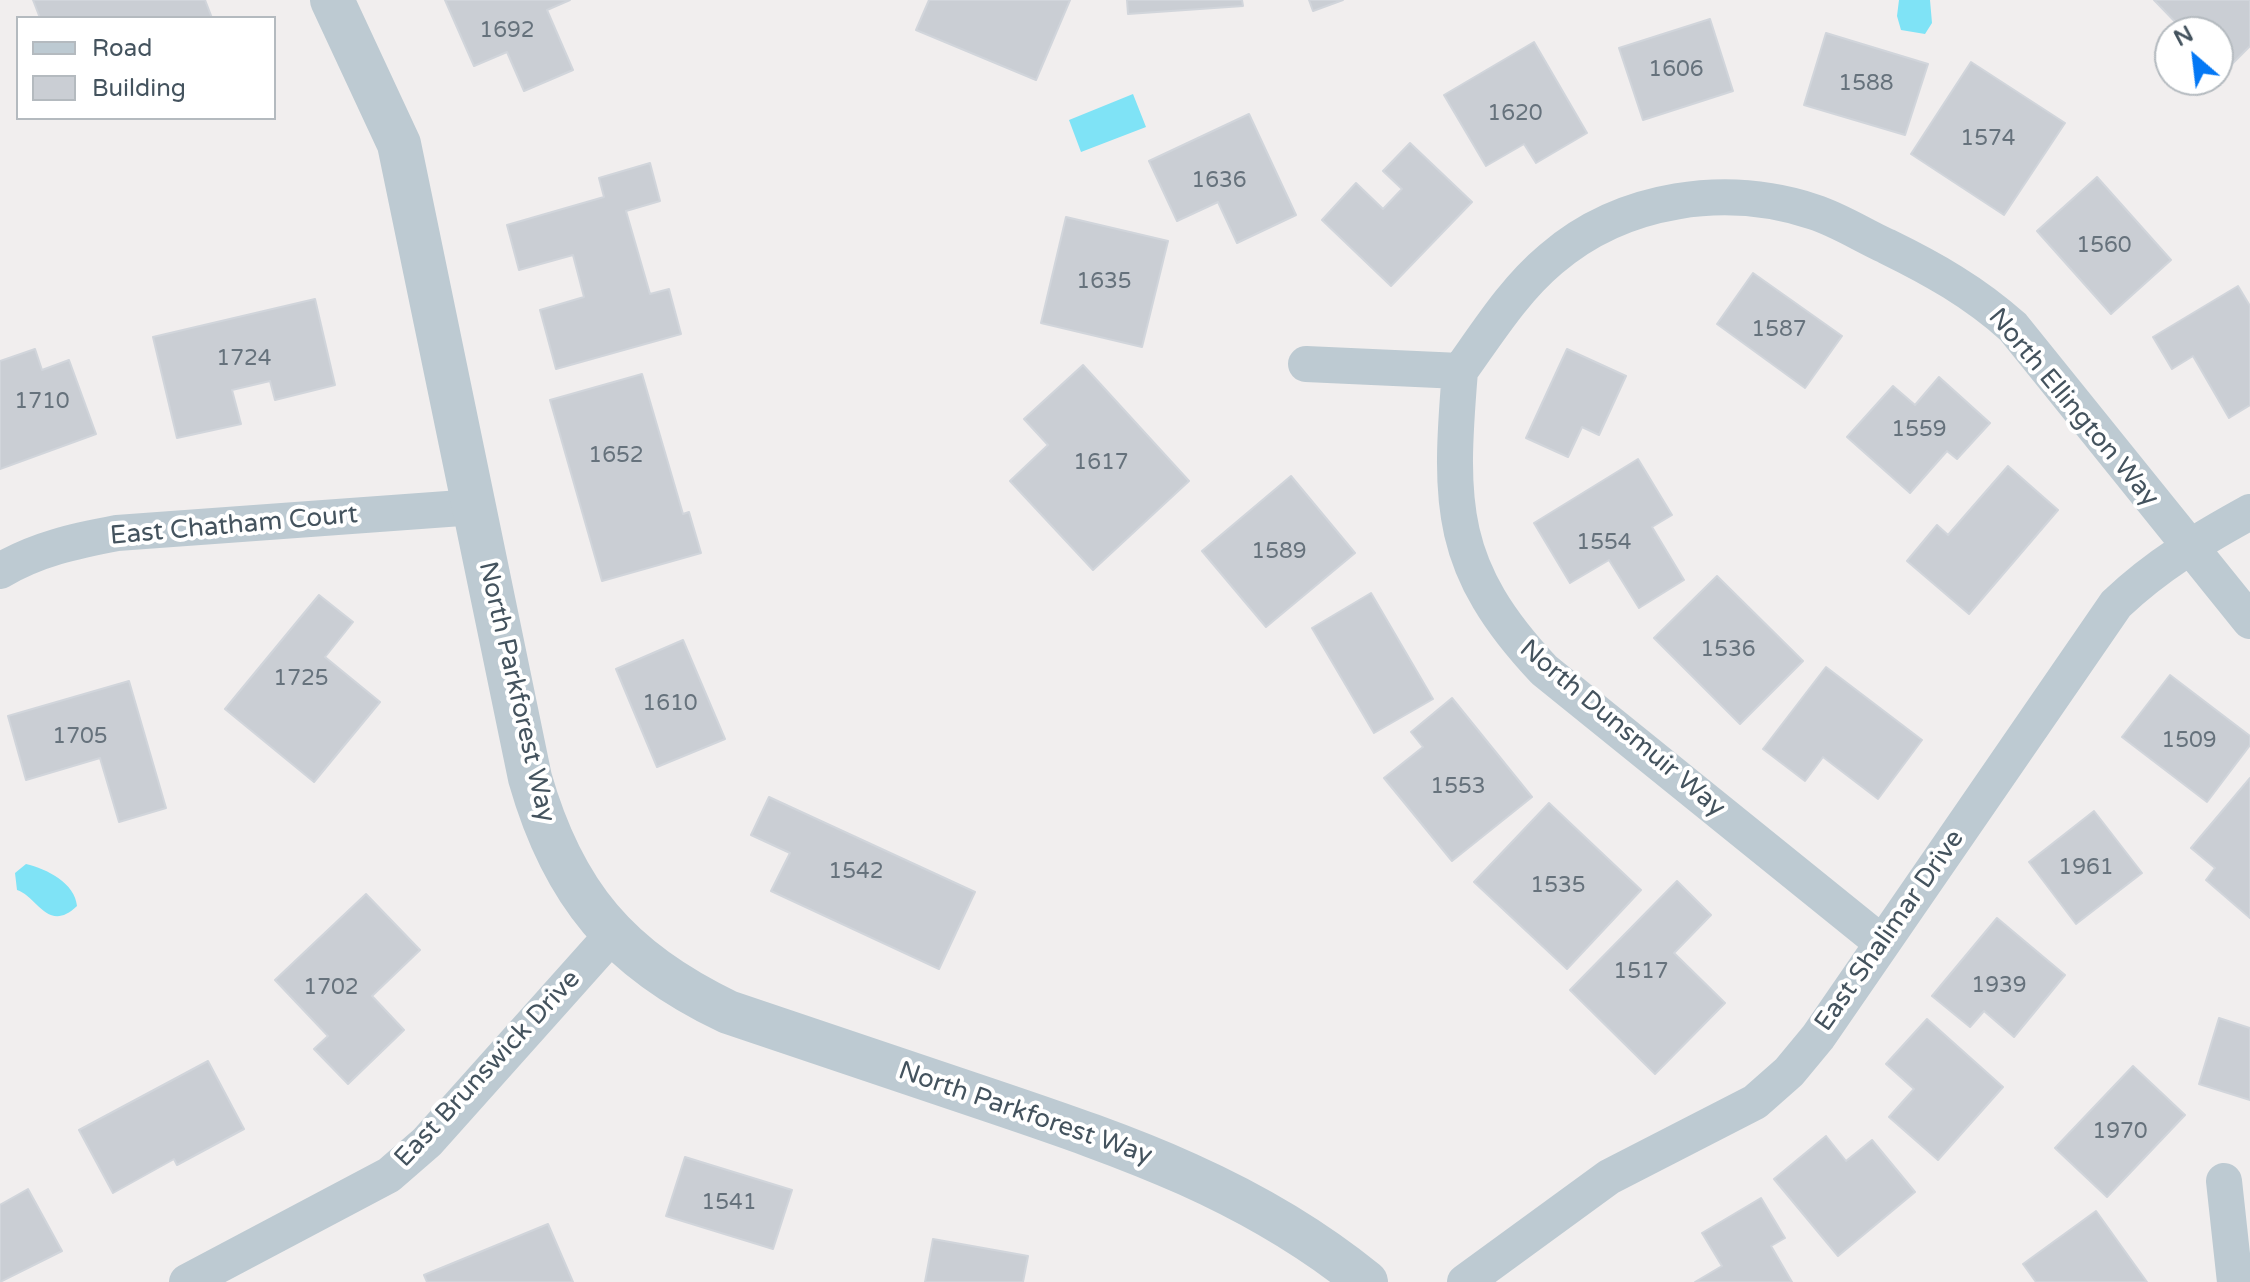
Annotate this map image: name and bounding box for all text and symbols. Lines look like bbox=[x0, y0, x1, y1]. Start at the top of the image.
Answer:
legend bbox=[16, 16, 276, 120]
north arrow bbox=[2154, 16, 2234, 96]
house number: 1692 bbox=[479, 18, 535, 44]
text: N bbox=[2170, 21, 2198, 52]
text: Road bbox=[92, 34, 152, 63]
house number: 1606 bbox=[1648, 57, 1704, 83]
house number: 1588 bbox=[1838, 71, 1894, 97]
text: Building bbox=[92, 74, 186, 103]
house number: 1620 bbox=[1487, 101, 1543, 127]
house number: 1574 bbox=[1960, 126, 2016, 152]
house number: 1636 bbox=[1191, 168, 1247, 194]
house number: 1560 bbox=[2076, 233, 2132, 259]
house number: 1635 bbox=[1076, 269, 1132, 295]
street label: North Ellington Way bbox=[1981, 303, 2165, 513]
house number: 1587 bbox=[1751, 317, 1807, 343]
house number: 1724 bbox=[216, 346, 272, 372]
house number: 1710 bbox=[14, 389, 70, 415]
house number: 1559 bbox=[1891, 417, 1947, 443]
house number: 1652 bbox=[588, 443, 644, 469]
house number: 1617 bbox=[1073, 450, 1129, 476]
street label: East Chatham Court bbox=[109, 500, 359, 552]
house number: 1554 bbox=[1576, 530, 1632, 556]
house number: 1589 bbox=[1251, 539, 1307, 565]
street label: North Parkforest Way bbox=[471, 559, 561, 825]
street label: North Dunsmuir Way bbox=[1513, 634, 1731, 824]
house number: 1536 bbox=[1700, 637, 1756, 663]
house number: 1725 bbox=[273, 666, 329, 692]
house number: 1610 bbox=[642, 691, 698, 717]
house number: 1705 bbox=[52, 724, 108, 750]
house number: 1509 bbox=[2161, 728, 2217, 754]
house number: 1553 bbox=[1430, 774, 1486, 800]
street label: East Shalimar Drive bbox=[1809, 824, 1971, 1038]
house number: 1961 bbox=[2058, 855, 2114, 881]
house number: 1542 bbox=[828, 859, 884, 885]
house number: 1535 bbox=[1530, 873, 1586, 899]
house number: 1517 bbox=[1613, 959, 1669, 985]
street label: East Brunswick Drive bbox=[389, 964, 587, 1174]
house number: 1939 bbox=[1971, 973, 2027, 999]
house number: 1702 bbox=[303, 975, 359, 1001]
street label: North Parkforest Way bbox=[894, 1056, 1156, 1172]
house number: 1970 bbox=[2092, 1119, 2148, 1145]
house number: 1541 bbox=[701, 1190, 757, 1216]

